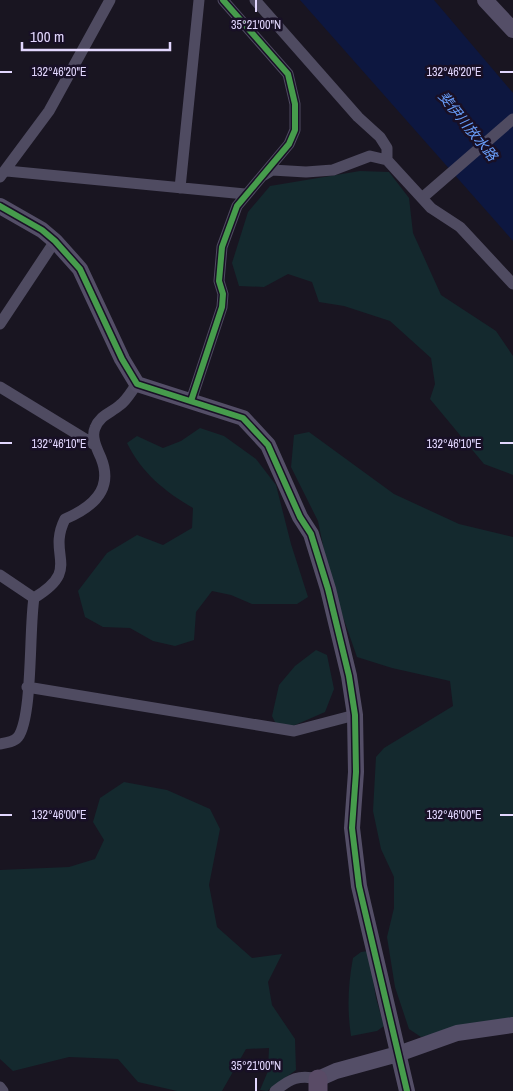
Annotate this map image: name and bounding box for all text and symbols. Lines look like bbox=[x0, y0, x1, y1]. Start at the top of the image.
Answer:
text: 35°21'00"N bbox=[231, 17, 281, 33]
scale bar bbox=[22, 20, 170, 52]
text: 100 m bbox=[30, 26, 64, 47]
text: 132°46'20"E bbox=[31, 64, 87, 80]
text: 132°46'20"E bbox=[426, 64, 482, 80]
water label: 斐伊川放水路 bbox=[435, 88, 502, 165]
text: 132°46'10"E bbox=[31, 436, 87, 452]
text: 132°46'10"E bbox=[426, 436, 482, 452]
text: 132°46'00"E bbox=[31, 807, 87, 823]
text: 132°46'00"E bbox=[426, 807, 482, 823]
text: 35°21'00"N bbox=[231, 1058, 281, 1074]

